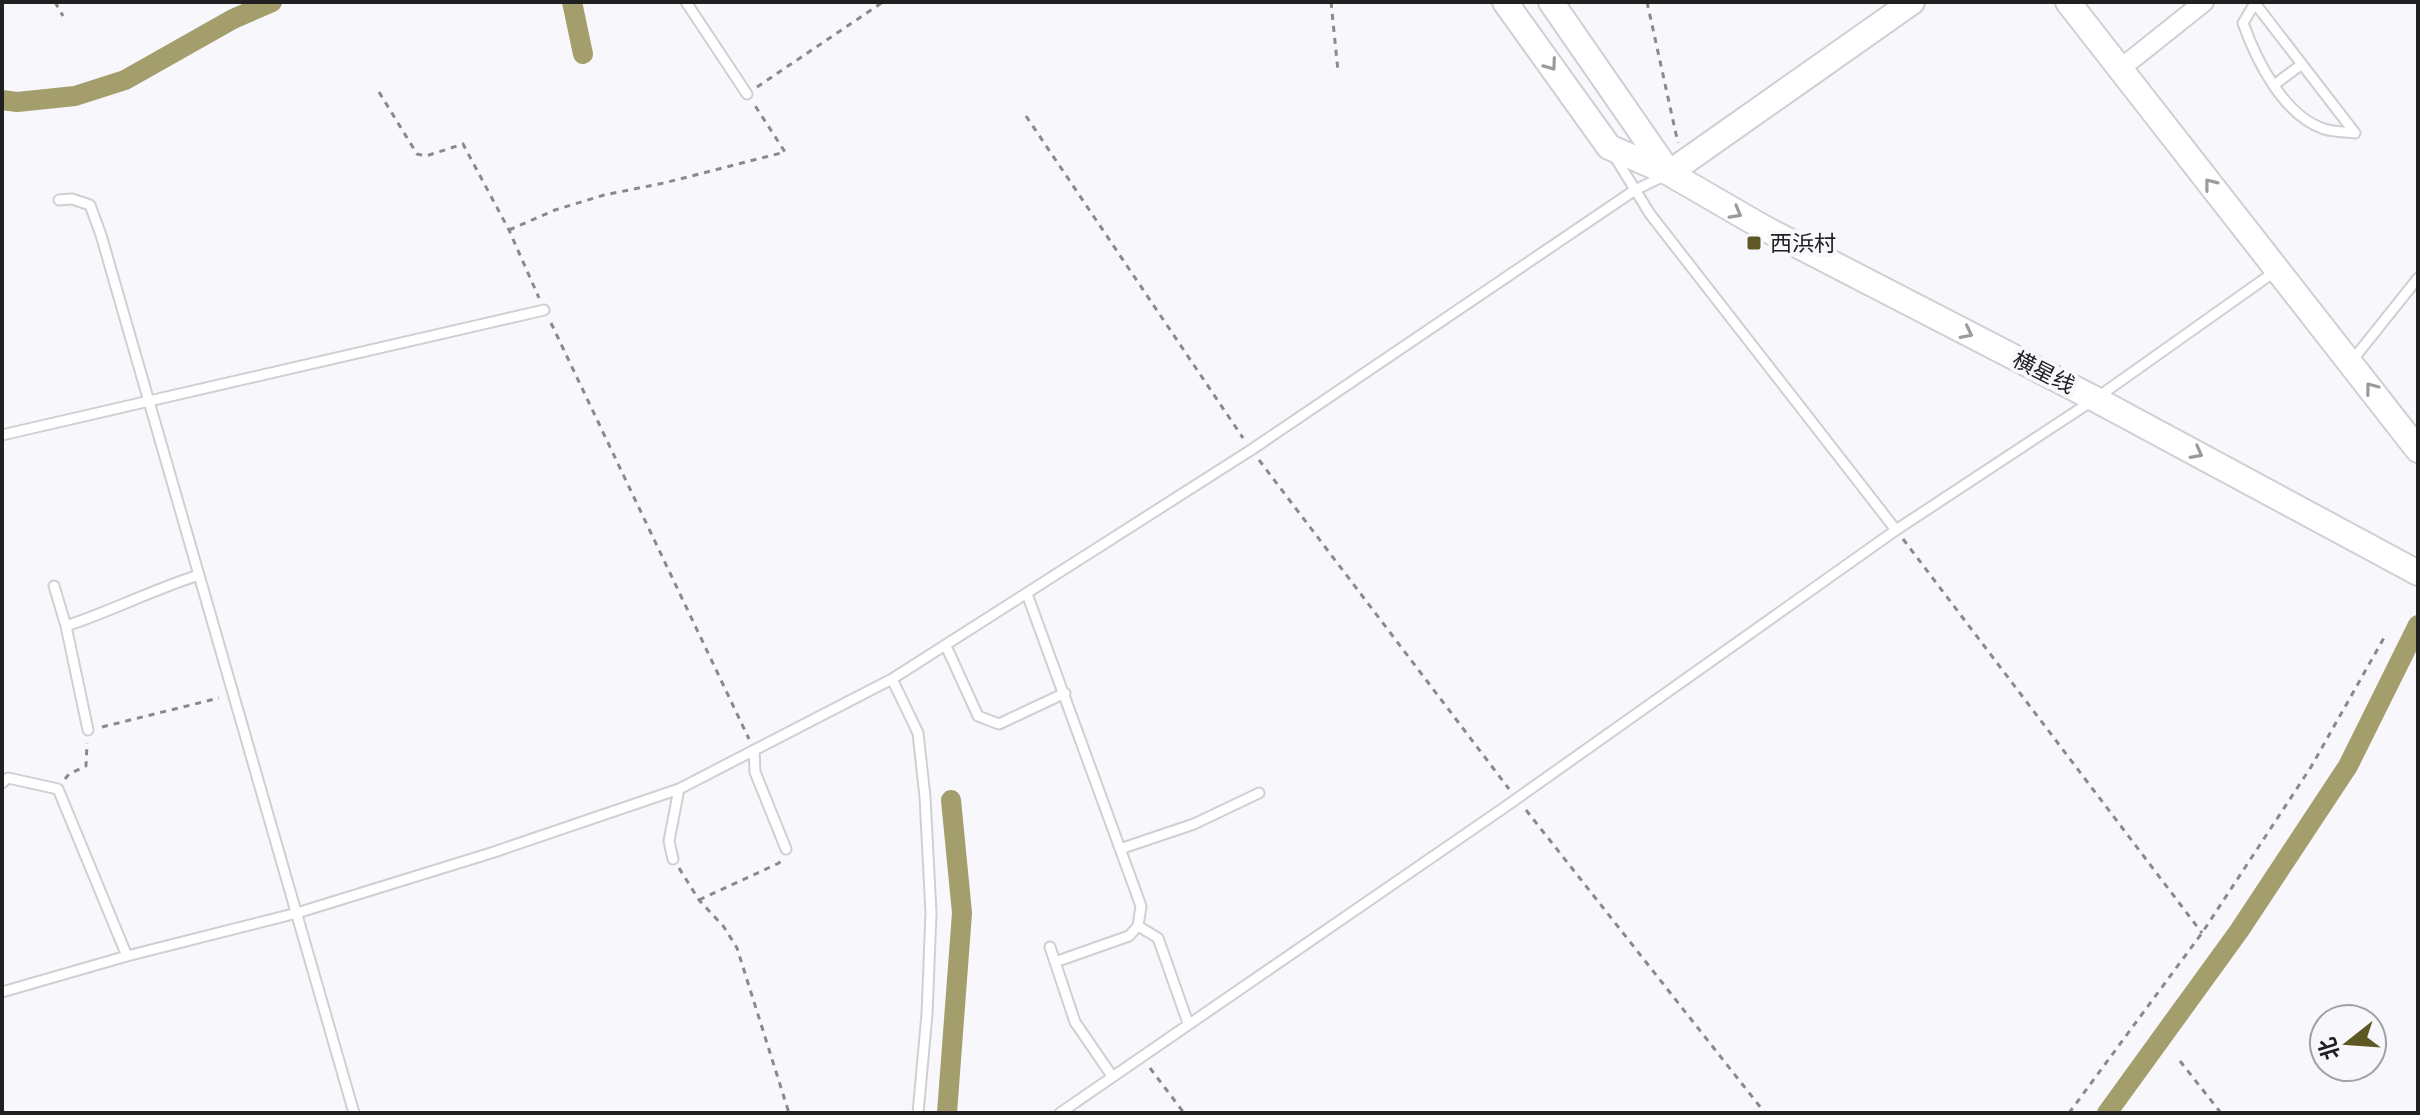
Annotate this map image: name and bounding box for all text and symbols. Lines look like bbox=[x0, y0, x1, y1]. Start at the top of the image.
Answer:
one-way arrow bbox=[1541, 57, 1556, 71]
one-way arrow bbox=[2205, 178, 2219, 193]
one-way arrow bbox=[1727, 203, 1742, 219]
place label: 西浜村 bbox=[1770, 227, 1836, 257]
marker: 西浜村 bbox=[1745, 234, 1763, 252]
one-way arrow bbox=[1958, 323, 1973, 338]
street label: 横星线 bbox=[2008, 343, 2081, 399]
one-way arrow bbox=[2366, 382, 2381, 397]
one-way arrow bbox=[2189, 444, 2203, 459]
north arrow bbox=[2308, 1003, 2388, 1083]
text: 北 bbox=[2310, 1034, 2345, 1064]

